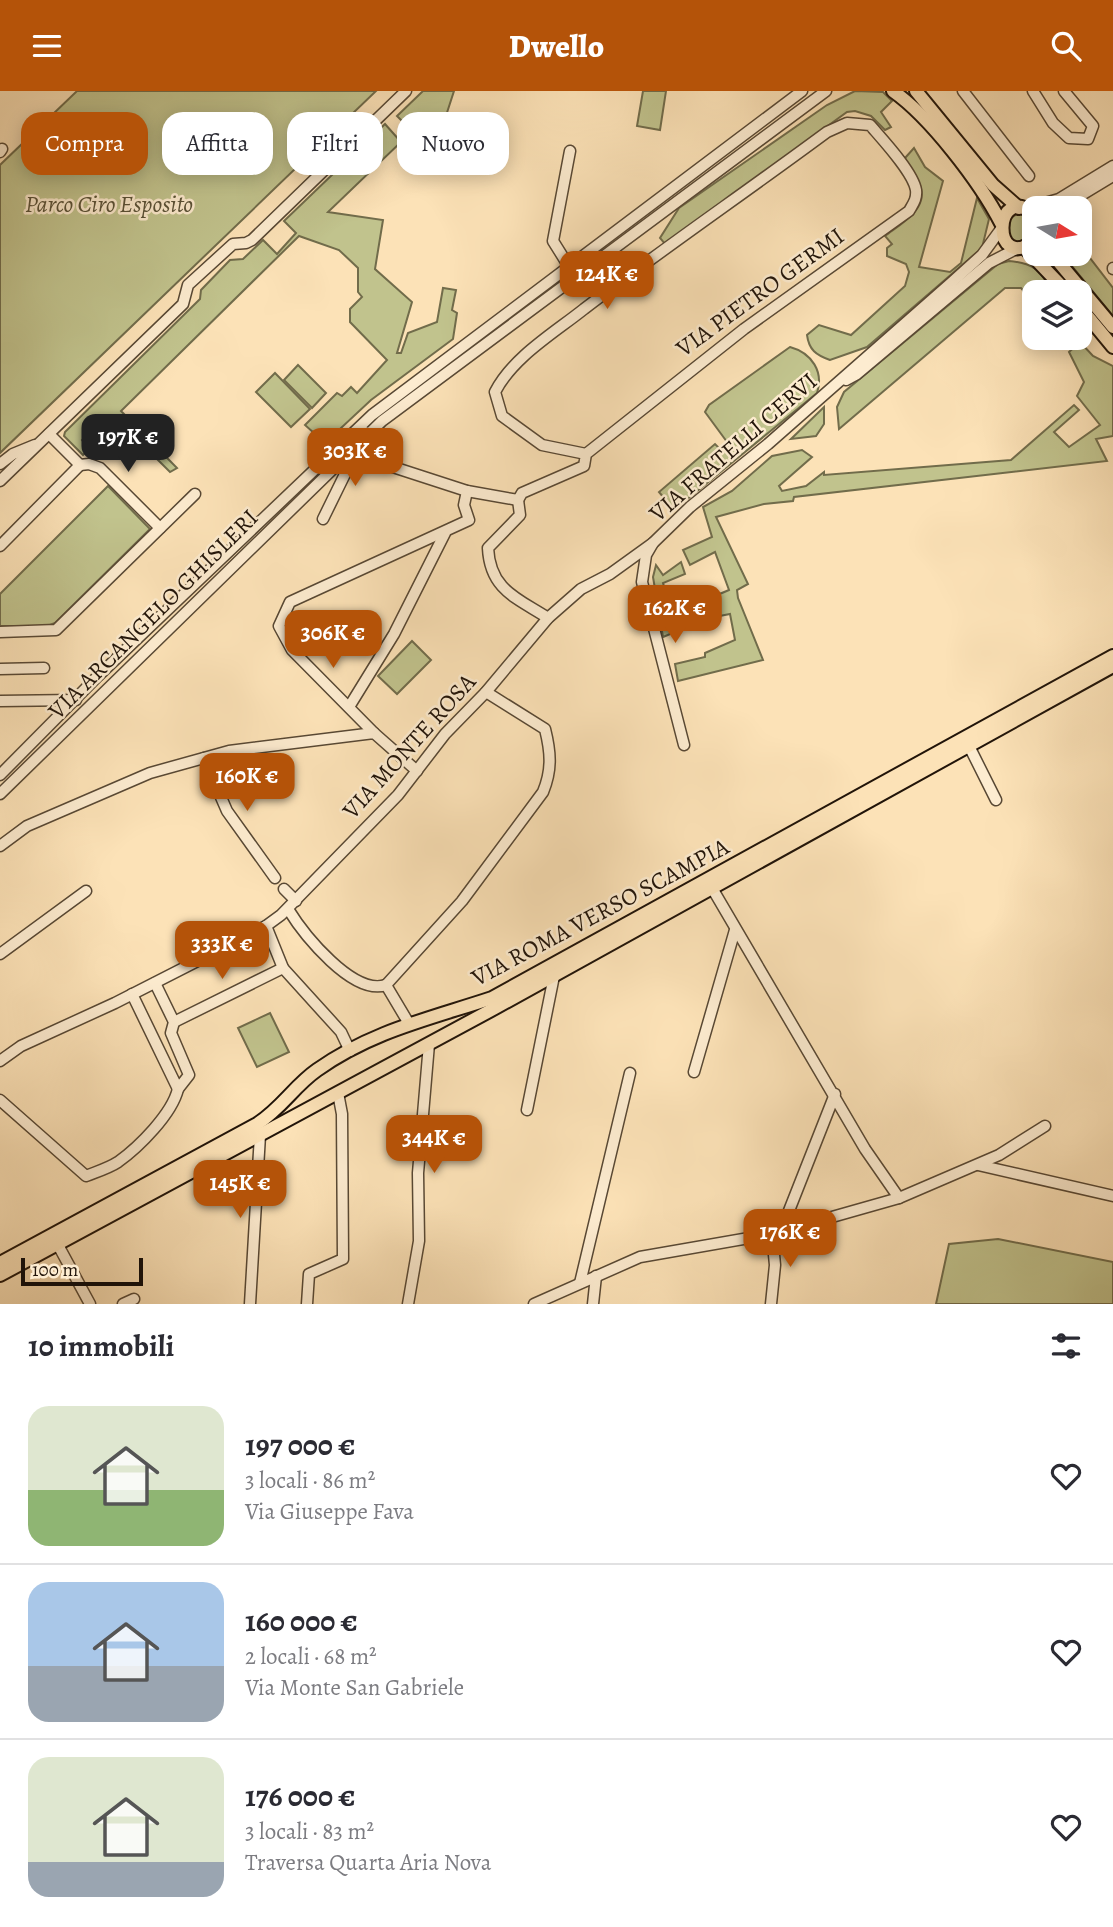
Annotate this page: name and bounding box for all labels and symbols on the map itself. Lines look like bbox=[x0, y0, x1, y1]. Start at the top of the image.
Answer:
park label: Parco Ciro Esposito bbox=[25, 188, 193, 220]
north arrow bbox=[1022, 196, 1092, 266]
street label: VIA PIETRO GERMI bbox=[669, 220, 851, 364]
pin: 124K € bbox=[550, 251, 664, 311]
street label: VIA FRATELLI CERVI bbox=[641, 365, 824, 530]
pin: 197K € bbox=[71, 415, 185, 474]
pin: 303K € bbox=[298, 429, 412, 488]
street label: VIA ARCANGELO GHISLERI bbox=[40, 502, 265, 727]
pin: 162K € bbox=[618, 585, 732, 645]
pin: 306K € bbox=[276, 611, 390, 670]
street label: VIA MONTE ROSA bbox=[335, 666, 483, 826]
pin: 160K € bbox=[190, 753, 304, 813]
street label: VIA ROMA VERSO SCAMPIA bbox=[465, 830, 735, 994]
pin: 333K € bbox=[165, 921, 279, 981]
pin: 344K € bbox=[377, 1115, 491, 1175]
pin: 145K € bbox=[183, 1161, 297, 1220]
pin: 176K € bbox=[733, 1209, 847, 1269]
scale bar bbox=[21, 1255, 144, 1287]

